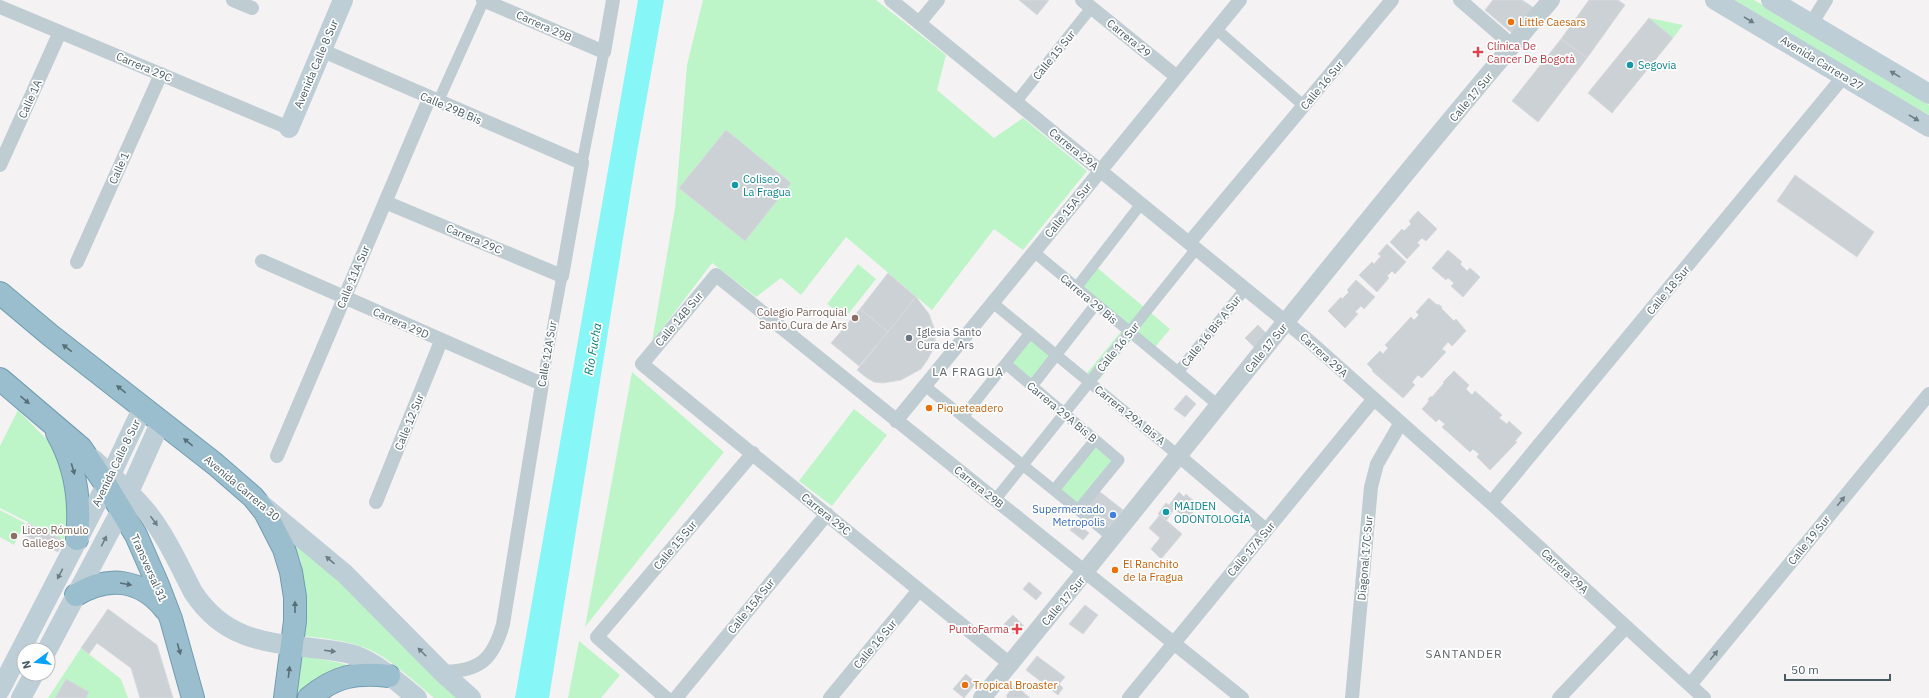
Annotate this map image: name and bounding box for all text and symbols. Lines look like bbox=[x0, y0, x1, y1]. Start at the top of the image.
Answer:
street label: Carrera 29B bbox=[514, 7, 574, 45]
place label: Little Caesars bbox=[1519, 15, 1586, 29]
street label: Carrera 29 bbox=[1104, 16, 1154, 60]
one-way arrow bbox=[1743, 16, 1755, 23]
street label: Avenida Calle 8 Sur bbox=[291, 17, 341, 111]
marker: Little Caesars bbox=[1506, 17, 1516, 27]
street label: Calle 15 Sur bbox=[1030, 27, 1078, 83]
street label: Avenida Carrera 27 bbox=[1778, 33, 1866, 93]
place label: Clínica De Cancer De Bogotà bbox=[1487, 39, 1575, 66]
marker: Clínica De Cancer De Bogotà bbox=[1472, 46, 1484, 58]
street label: Carrera 29C bbox=[114, 49, 174, 85]
street label: Calle 16 Sur bbox=[1297, 58, 1347, 112]
place label: Segovia bbox=[1638, 58, 1676, 72]
marker: Segovia bbox=[1625, 60, 1635, 70]
street label: Calle 17 Sur bbox=[1446, 70, 1496, 124]
one-way arrow bbox=[1889, 71, 1901, 78]
street label: Calle 1A bbox=[15, 77, 45, 121]
street label: Calle 29B Bis bbox=[418, 89, 484, 127]
one-way arrow bbox=[1909, 114, 1919, 122]
street label: Carrera 29A bbox=[1046, 125, 1102, 173]
street label: Calle 1 bbox=[106, 149, 132, 186]
place label: Coliseo La Fragua bbox=[743, 172, 791, 199]
marker: Coliseo La Fragua bbox=[730, 180, 740, 190]
street label: Calle 15A Sur bbox=[1042, 180, 1094, 240]
street label: Carrera 29C bbox=[444, 221, 504, 257]
street label: Calle 11A Sur bbox=[334, 244, 372, 310]
street label: Calle 18 Sur bbox=[1643, 263, 1693, 317]
street label: Carrera 29 Bis bbox=[1058, 271, 1120, 327]
street label: Calle 14B Sur bbox=[652, 289, 706, 349]
street label: Calle 16 Bis A Sur bbox=[1178, 293, 1244, 369]
street label: Carrera 29D bbox=[371, 304, 431, 342]
place label: Colegio Parroquial Santo Cura de Ars bbox=[757, 305, 847, 332]
marker: Colegio Parroquial Santo Cura de Ars bbox=[850, 313, 860, 323]
street label: Calle 16 Sur bbox=[1094, 319, 1142, 375]
street label: Calle 12A Sur bbox=[534, 320, 560, 388]
street label: Calle 17 Sur bbox=[1242, 320, 1290, 376]
water label: Río Fucha bbox=[581, 322, 604, 376]
place label: Iglesia Santo Cura de Ars bbox=[917, 325, 981, 352]
street label: Carrera 29A bbox=[1297, 330, 1351, 380]
marker: Iglesia Santo Cura de Ars bbox=[904, 333, 914, 343]
one-way arrow bbox=[62, 344, 72, 352]
district label: LA FRAGUA bbox=[932, 364, 1004, 379]
street label: Carrera 29A Bis B bbox=[1024, 379, 1100, 445]
street label: Carrera 29A Bis A bbox=[1092, 382, 1168, 448]
one-way arrow bbox=[115, 385, 126, 394]
street label: Calle 12 Sur bbox=[391, 392, 427, 452]
one-way arrow bbox=[20, 396, 31, 405]
place label: Piqueteadero bbox=[937, 401, 1003, 415]
marker: Piqueteadero bbox=[924, 403, 934, 413]
street label: Avenida Calle 8 Sur bbox=[89, 417, 143, 509]
one-way arrow bbox=[182, 438, 193, 447]
street label: Avenida Carrera 30 bbox=[201, 452, 283, 524]
one-way arrow bbox=[70, 463, 76, 475]
street label: Carrera 29B bbox=[951, 463, 1007, 511]
street label: Carrera 29C bbox=[799, 490, 854, 538]
one-way arrow bbox=[1837, 495, 1846, 506]
place label: MAIDEN ODONTOLOGÍA bbox=[1174, 499, 1251, 526]
place label: Supermercado Metropolis bbox=[1032, 502, 1105, 529]
marker: MAIDEN ODONTOLOGÍA bbox=[1161, 507, 1171, 517]
marker: Supermercado Metropolis bbox=[1108, 510, 1118, 520]
street label: Calle 19 Sur bbox=[1785, 512, 1833, 568]
street label: Diagonal 17C Sur bbox=[1354, 515, 1376, 601]
one-way arrow bbox=[150, 516, 158, 527]
street label: Calle 15 Sur bbox=[650, 518, 700, 572]
street label: Calle 17A Sur bbox=[1224, 519, 1278, 579]
place label: Liceo Rómulo Gallegos bbox=[22, 523, 89, 550]
marker: Liceo Rómulo Gallegos bbox=[9, 531, 19, 541]
street label: Transversal 31 bbox=[128, 532, 170, 604]
one-way arrow bbox=[101, 535, 107, 547]
street label: Carrera 29A bbox=[1538, 546, 1592, 596]
one-way arrow bbox=[325, 556, 335, 565]
place label: El Ranchito de la Fragua bbox=[1123, 557, 1183, 584]
marker: El Ranchito de la Fragua bbox=[1110, 565, 1120, 575]
one-way arrow bbox=[56, 568, 63, 579]
street label: Calle 17 Sur bbox=[1038, 574, 1088, 628]
street label: Calle 15A Sur bbox=[725, 576, 777, 636]
one-way arrow bbox=[120, 582, 132, 588]
one-way arrow bbox=[292, 600, 298, 613]
street label: Calle 16 Sur bbox=[850, 617, 900, 671]
place label: PuntoFarma bbox=[949, 622, 1009, 636]
marker: PuntoFarma bbox=[1012, 624, 1022, 634]
north arrow bbox=[16, 642, 56, 682]
one-way arrow bbox=[176, 643, 182, 655]
district label: SANTANDER bbox=[1425, 646, 1503, 661]
one-way arrow bbox=[417, 647, 427, 657]
one-way arrow bbox=[324, 648, 336, 654]
one-way arrow bbox=[1710, 650, 1719, 661]
scale bar bbox=[1785, 656, 1890, 682]
text: N bbox=[19, 659, 34, 670]
text: 50 m bbox=[1791, 662, 1819, 677]
one-way arrow bbox=[285, 666, 292, 678]
place label: Tropical Broaster bbox=[973, 678, 1057, 692]
marker: Tropical Broaster bbox=[960, 680, 970, 690]

